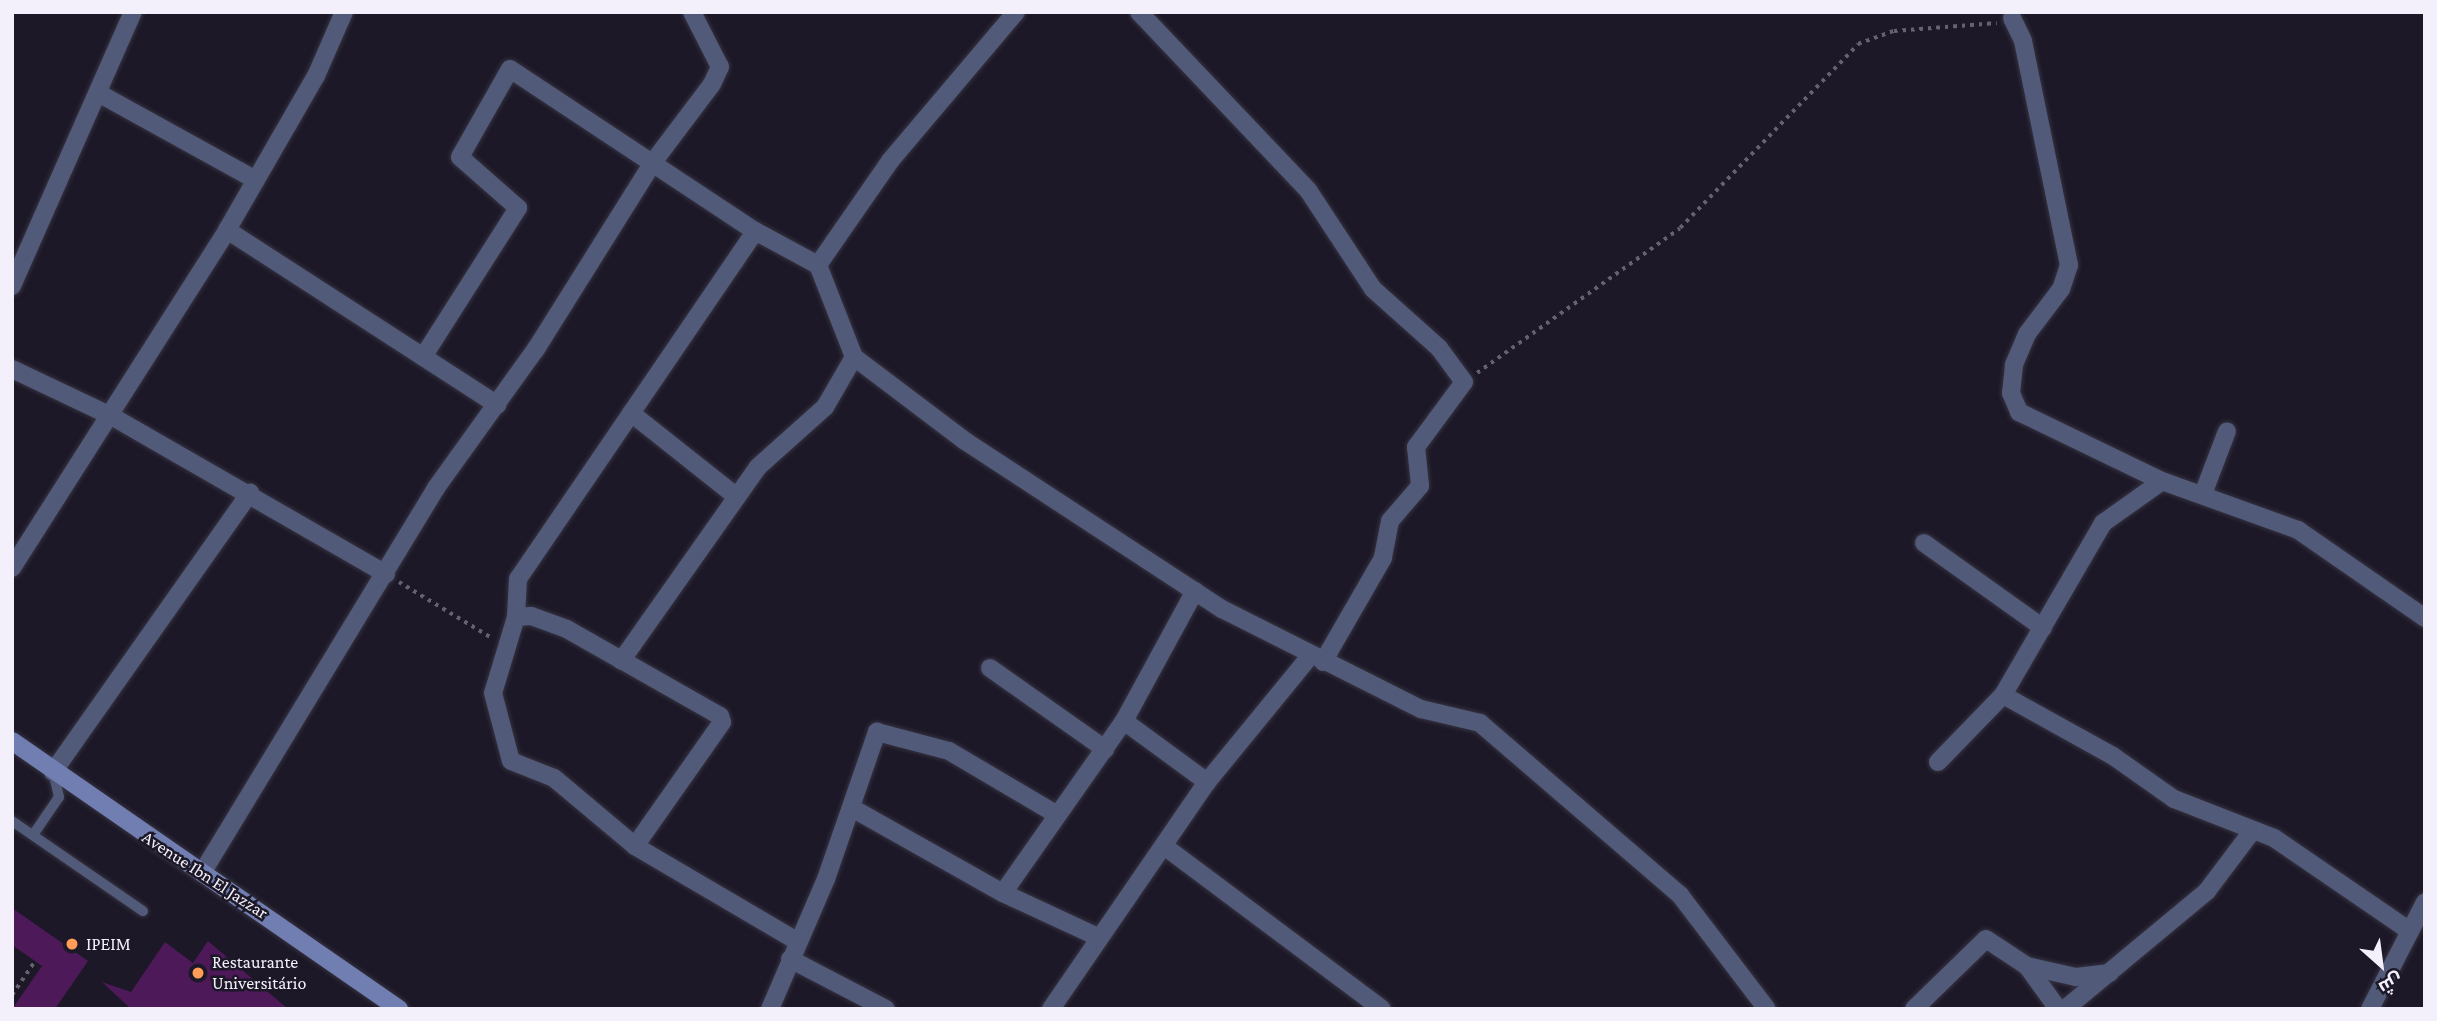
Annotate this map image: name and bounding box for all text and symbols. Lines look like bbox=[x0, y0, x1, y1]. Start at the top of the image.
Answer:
street label: Avenue Ibn El Jazzar bbox=[138, 826, 272, 924]
north arrow bbox=[2346, 930, 2416, 1000]
place label: IPEIM bbox=[86, 933, 131, 955]
marker: IPEIM bbox=[64, 936, 80, 952]
place label: Restaurante Universitário bbox=[212, 952, 306, 995]
marker: Restaurante Universitário bbox=[190, 965, 206, 981]
text: ش bbox=[2375, 969, 2407, 999]

